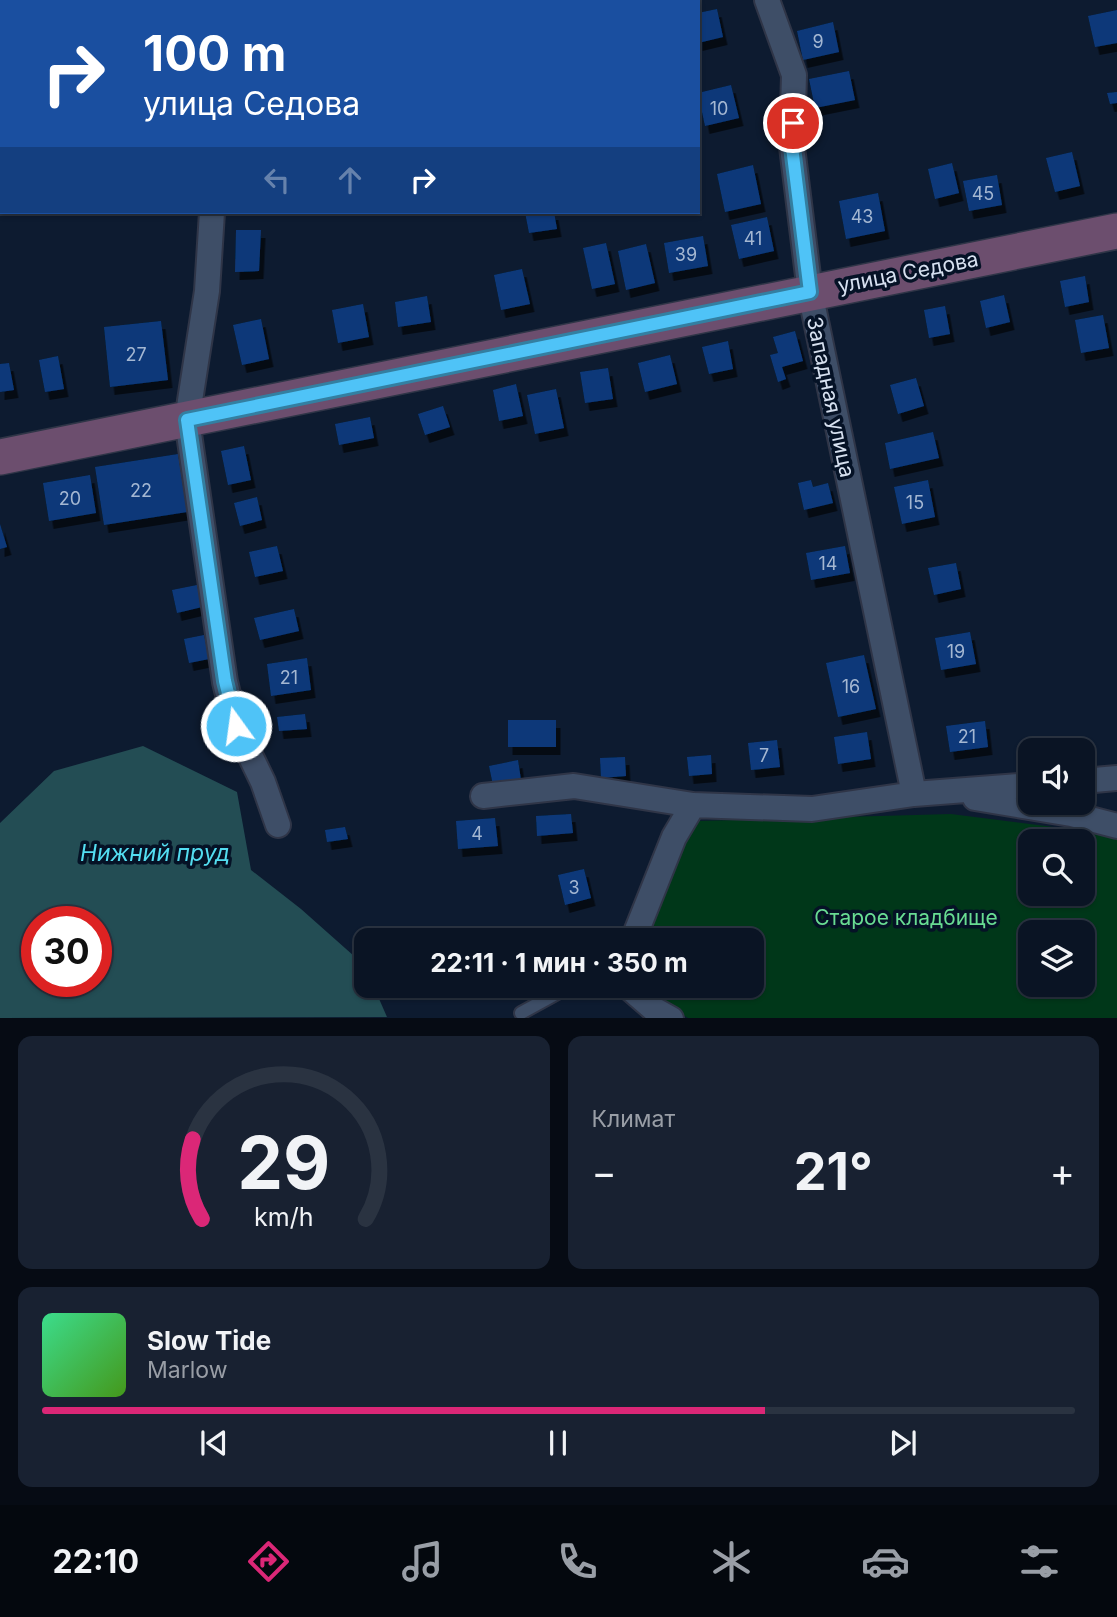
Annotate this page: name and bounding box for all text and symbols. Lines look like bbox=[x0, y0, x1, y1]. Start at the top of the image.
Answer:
text: 100 m bbox=[143, 24, 287, 83]
icon: right bbox=[28, 28, 119, 119]
house number: 9 bbox=[812, 31, 824, 52]
text: улица Седова bbox=[143, 84, 360, 123]
pin bbox=[763, 93, 823, 153]
house number: 10 bbox=[710, 98, 728, 119]
icon: arrive bbox=[774, 104, 812, 142]
icon: left bbox=[258, 161, 296, 199]
icon: ahead bbox=[331, 161, 369, 199]
icon: right bbox=[404, 161, 442, 199]
house number: 45 bbox=[972, 183, 994, 204]
house number: 43 bbox=[851, 206, 873, 227]
house number: 41 bbox=[744, 228, 762, 249]
house number: 39 bbox=[675, 244, 697, 265]
street label: улица Седова bbox=[836, 246, 980, 298]
street label: Западная улица bbox=[802, 314, 860, 480]
house number: 27 bbox=[125, 344, 147, 365]
house number: 22 bbox=[130, 480, 152, 501]
house number: 20 bbox=[59, 488, 81, 509]
house number: 15 bbox=[906, 492, 924, 513]
house number: 14 bbox=[819, 553, 837, 574]
house number: 19 bbox=[947, 641, 965, 662]
house number: 21 bbox=[280, 667, 298, 688]
house number: 16 bbox=[842, 676, 860, 697]
position arrow bbox=[199, 689, 273, 763]
house number: 21 bbox=[958, 726, 976, 747]
map controls bbox=[1018, 738, 1095, 997]
button: sound bbox=[1018, 738, 1095, 815]
house number: 7 bbox=[759, 745, 769, 766]
house number: 4 bbox=[471, 823, 483, 844]
button: search bbox=[1018, 829, 1095, 906]
water label: Нижний пруд bbox=[80, 839, 230, 867]
house number: 3 bbox=[568, 877, 580, 898]
park label: Старое кладбище bbox=[814, 905, 998, 930]
speed limit sign: 30 bbox=[21, 906, 112, 997]
button: layers bbox=[1018, 920, 1095, 997]
text: 22:11 · 1 мин · 350 m bbox=[430, 947, 688, 978]
text: Климат bbox=[592, 1105, 675, 1133]
text: 29 bbox=[237, 1118, 330, 1207]
text: 21° bbox=[794, 1140, 873, 1203]
text: − bbox=[592, 1149, 617, 1195]
text: + bbox=[1050, 1149, 1075, 1195]
text: km/h bbox=[254, 1201, 313, 1231]
text: Slow Tide bbox=[147, 1325, 271, 1356]
text: Marlow bbox=[147, 1356, 227, 1384]
icon: previous bbox=[195, 1424, 233, 1462]
icon: pause bbox=[539, 1424, 577, 1462]
icon: next bbox=[884, 1424, 922, 1462]
icon: directions bbox=[244, 1537, 293, 1586]
icon: music bbox=[398, 1537, 447, 1586]
icon: phone bbox=[553, 1537, 602, 1586]
icon: climate bbox=[707, 1537, 756, 1586]
icon: car bbox=[861, 1537, 910, 1586]
icon: filters bbox=[1015, 1537, 1064, 1586]
text: 22:10 bbox=[53, 1542, 139, 1581]

